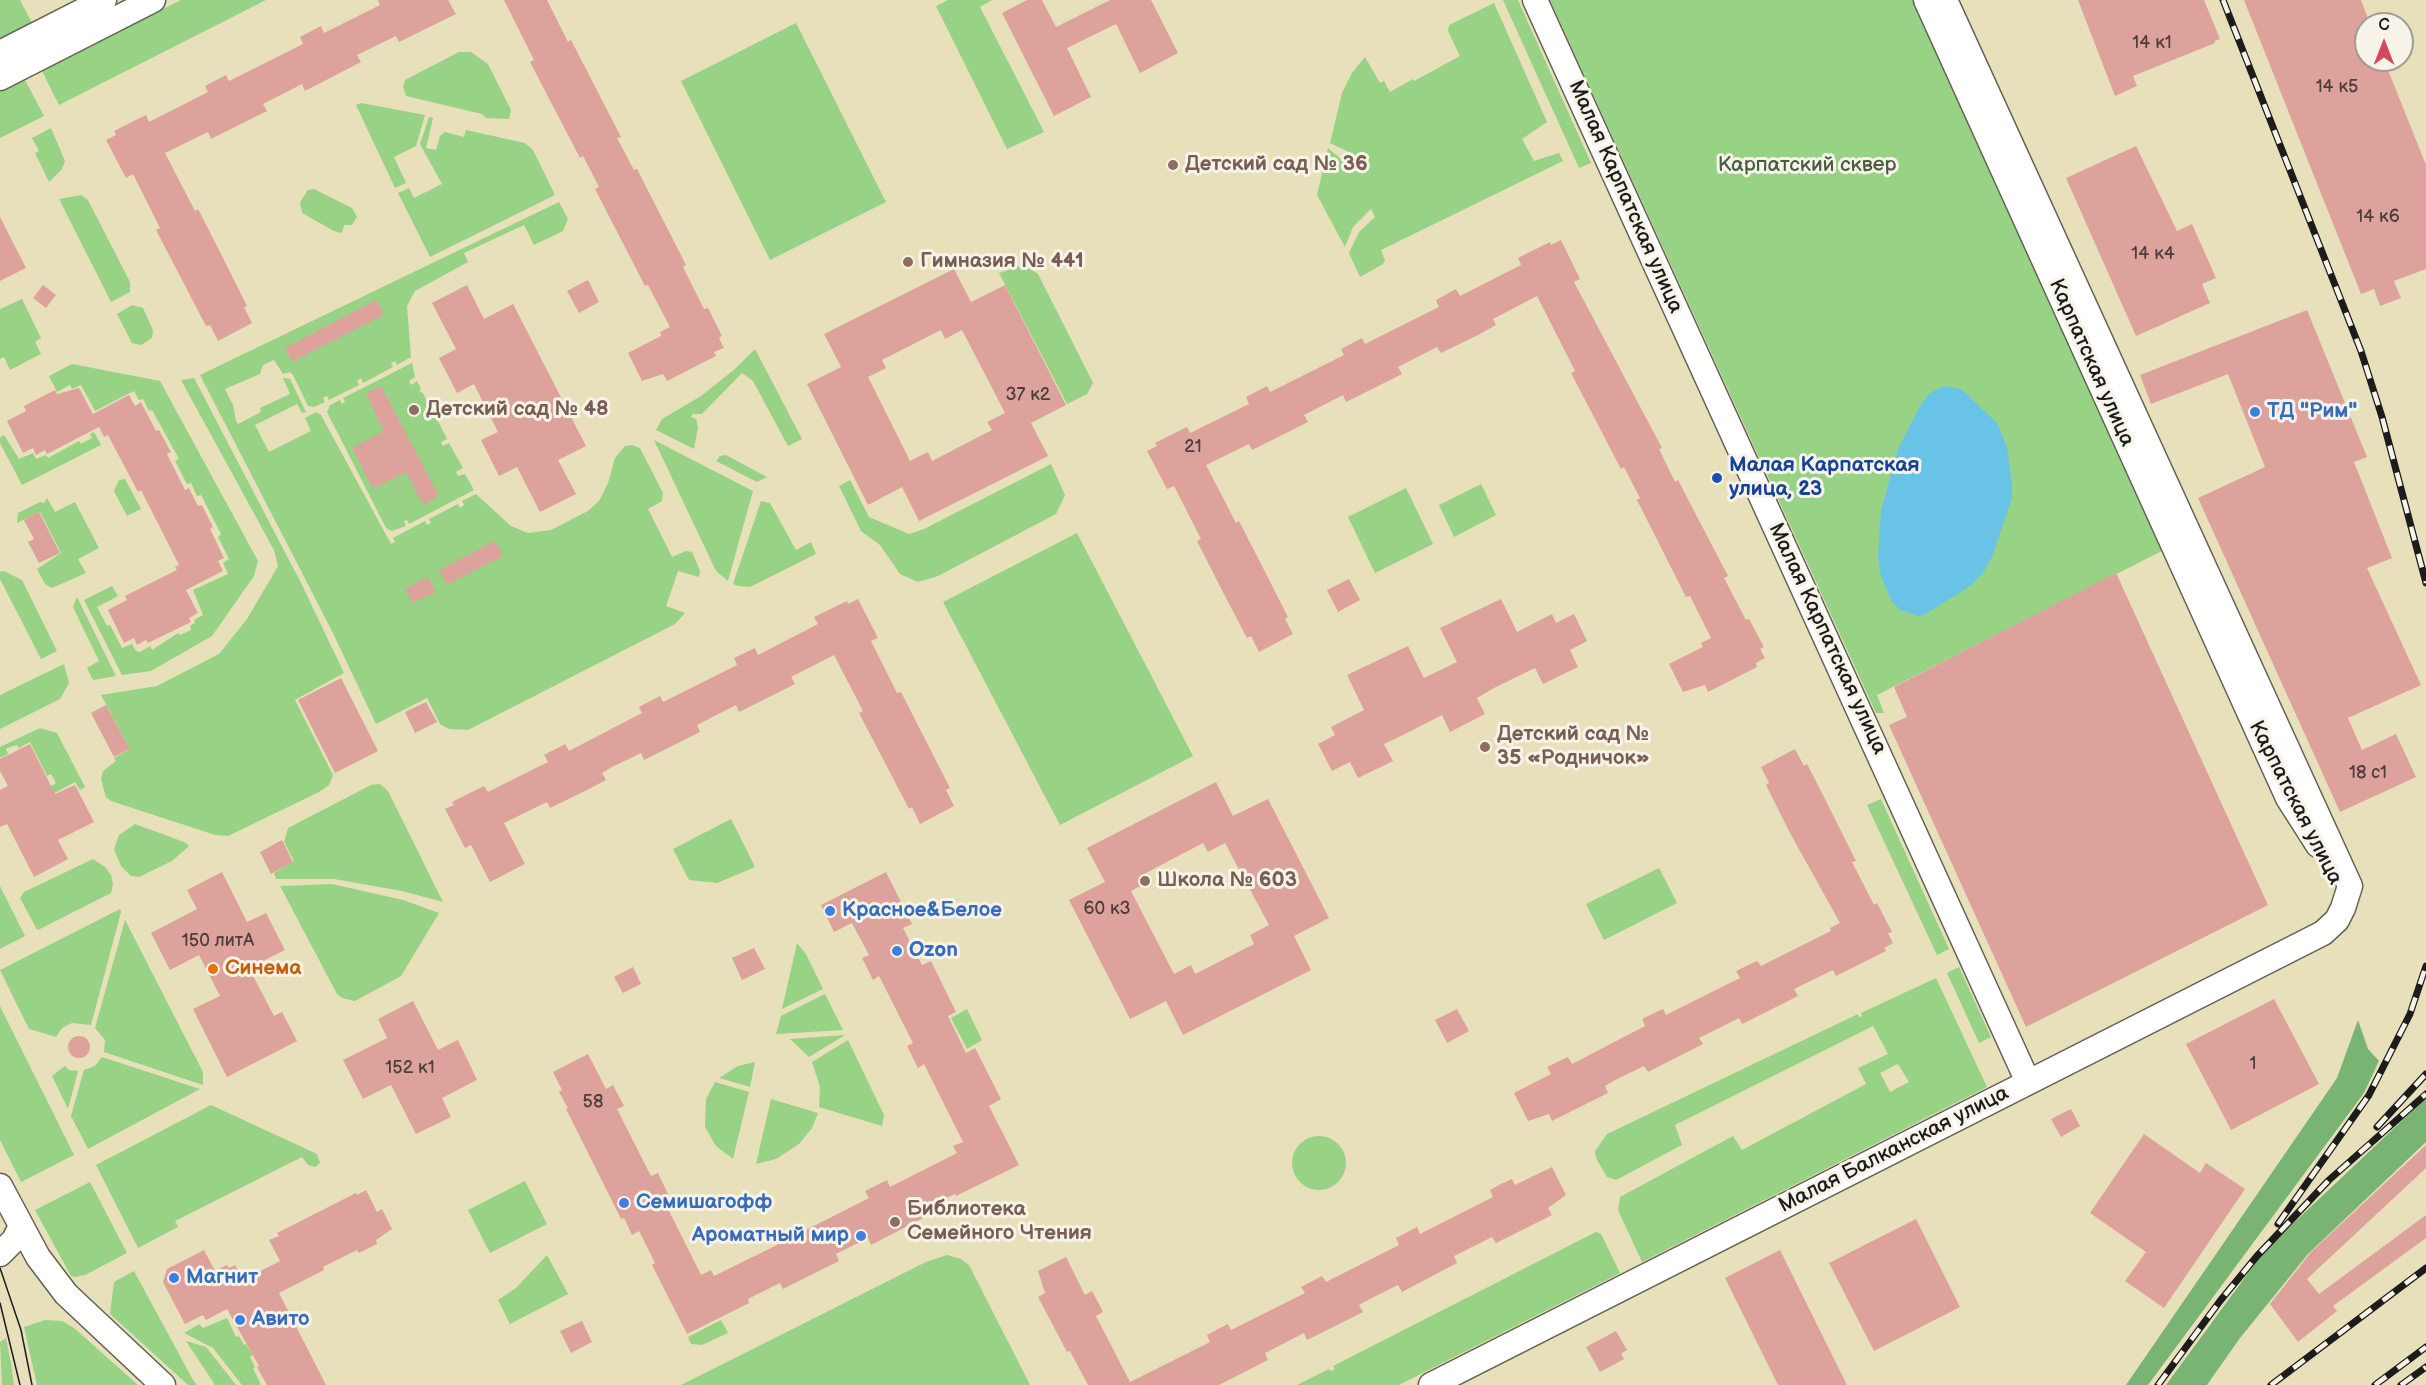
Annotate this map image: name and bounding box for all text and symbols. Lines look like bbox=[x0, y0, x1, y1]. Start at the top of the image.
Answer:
north arrow bbox=[2354, 12, 2414, 72]
text: С bbox=[2378, 16, 2390, 35]
house number: 14 к1 bbox=[2132, 32, 2172, 54]
house number: 14 к5 bbox=[2316, 76, 2358, 98]
street label: Малая Карпатская улица bbox=[1562, 77, 1688, 317]
place label: Детский сад № 36 bbox=[1185, 152, 1368, 178]
park label: Карпатский сквер bbox=[1718, 153, 1896, 179]
marker: Детский сад № 36 bbox=[1166, 158, 1180, 172]
house number: 14 к6 bbox=[2356, 206, 2400, 228]
house number: 14 к4 bbox=[2131, 243, 2175, 265]
place label: Гимназия № 441 bbox=[920, 249, 1084, 275]
marker: Гимназия № 441 bbox=[901, 255, 915, 269]
street label: Карпатская улица bbox=[2043, 275, 2139, 451]
house number: 37 к2 bbox=[1006, 384, 1050, 406]
place label: Детский сад № 48 bbox=[426, 397, 609, 423]
place label: ТД "Рим" bbox=[2267, 399, 2357, 425]
marker: Детский сад № 48 bbox=[407, 403, 421, 417]
marker: ТД "Рим" bbox=[2248, 405, 2262, 419]
house number: 21 bbox=[1184, 436, 1202, 458]
place label: Малая Карпатская улица, 23 bbox=[1729, 453, 1920, 503]
marker: Малая Карпатская улица, 23 bbox=[1710, 471, 1724, 485]
street label: Малая Карпатская улица bbox=[1762, 519, 1892, 759]
street label: Карпатская улица bbox=[2243, 717, 2347, 889]
place label: Детский сад № 35 «Родничок» bbox=[1497, 722, 1650, 772]
marker: Детский сад № 35 «Родничок» bbox=[1478, 740, 1492, 754]
house number: 18 с1 bbox=[2349, 762, 2387, 784]
place label: Школа № 603 bbox=[1157, 868, 1297, 894]
marker: Школа № 603 bbox=[1138, 874, 1152, 888]
place label: Красное&Белое bbox=[842, 898, 1002, 924]
house number: 60 к3 bbox=[1083, 898, 1131, 920]
marker: Красное&Белое bbox=[823, 904, 837, 918]
house number: 150 литА bbox=[182, 930, 254, 952]
place label: Ozon bbox=[909, 938, 958, 964]
marker: Ozon bbox=[890, 944, 904, 958]
place label: Синема bbox=[225, 956, 301, 982]
marker: Синема bbox=[206, 962, 220, 976]
house number: 1 bbox=[2250, 1053, 2256, 1075]
house number: 152 к1 bbox=[385, 1057, 435, 1079]
street label: Малая Балканская улица bbox=[1775, 1081, 2013, 1219]
house number: 58 bbox=[583, 1091, 603, 1113]
place label: Семишагофф bbox=[636, 1190, 772, 1216]
marker: Семишагофф bbox=[617, 1196, 631, 1210]
place label: Библиотека Семейного Чтения bbox=[907, 1197, 1092, 1247]
marker: Библиотека Семейного Чтения bbox=[888, 1215, 902, 1229]
place label: Ароматный мир bbox=[692, 1223, 849, 1249]
marker: Ароматный мир bbox=[854, 1229, 868, 1243]
place label: Магнит bbox=[186, 1265, 258, 1291]
marker: Магнит bbox=[167, 1271, 181, 1285]
place label: Авито bbox=[252, 1307, 310, 1333]
marker: Авито bbox=[233, 1313, 247, 1327]

